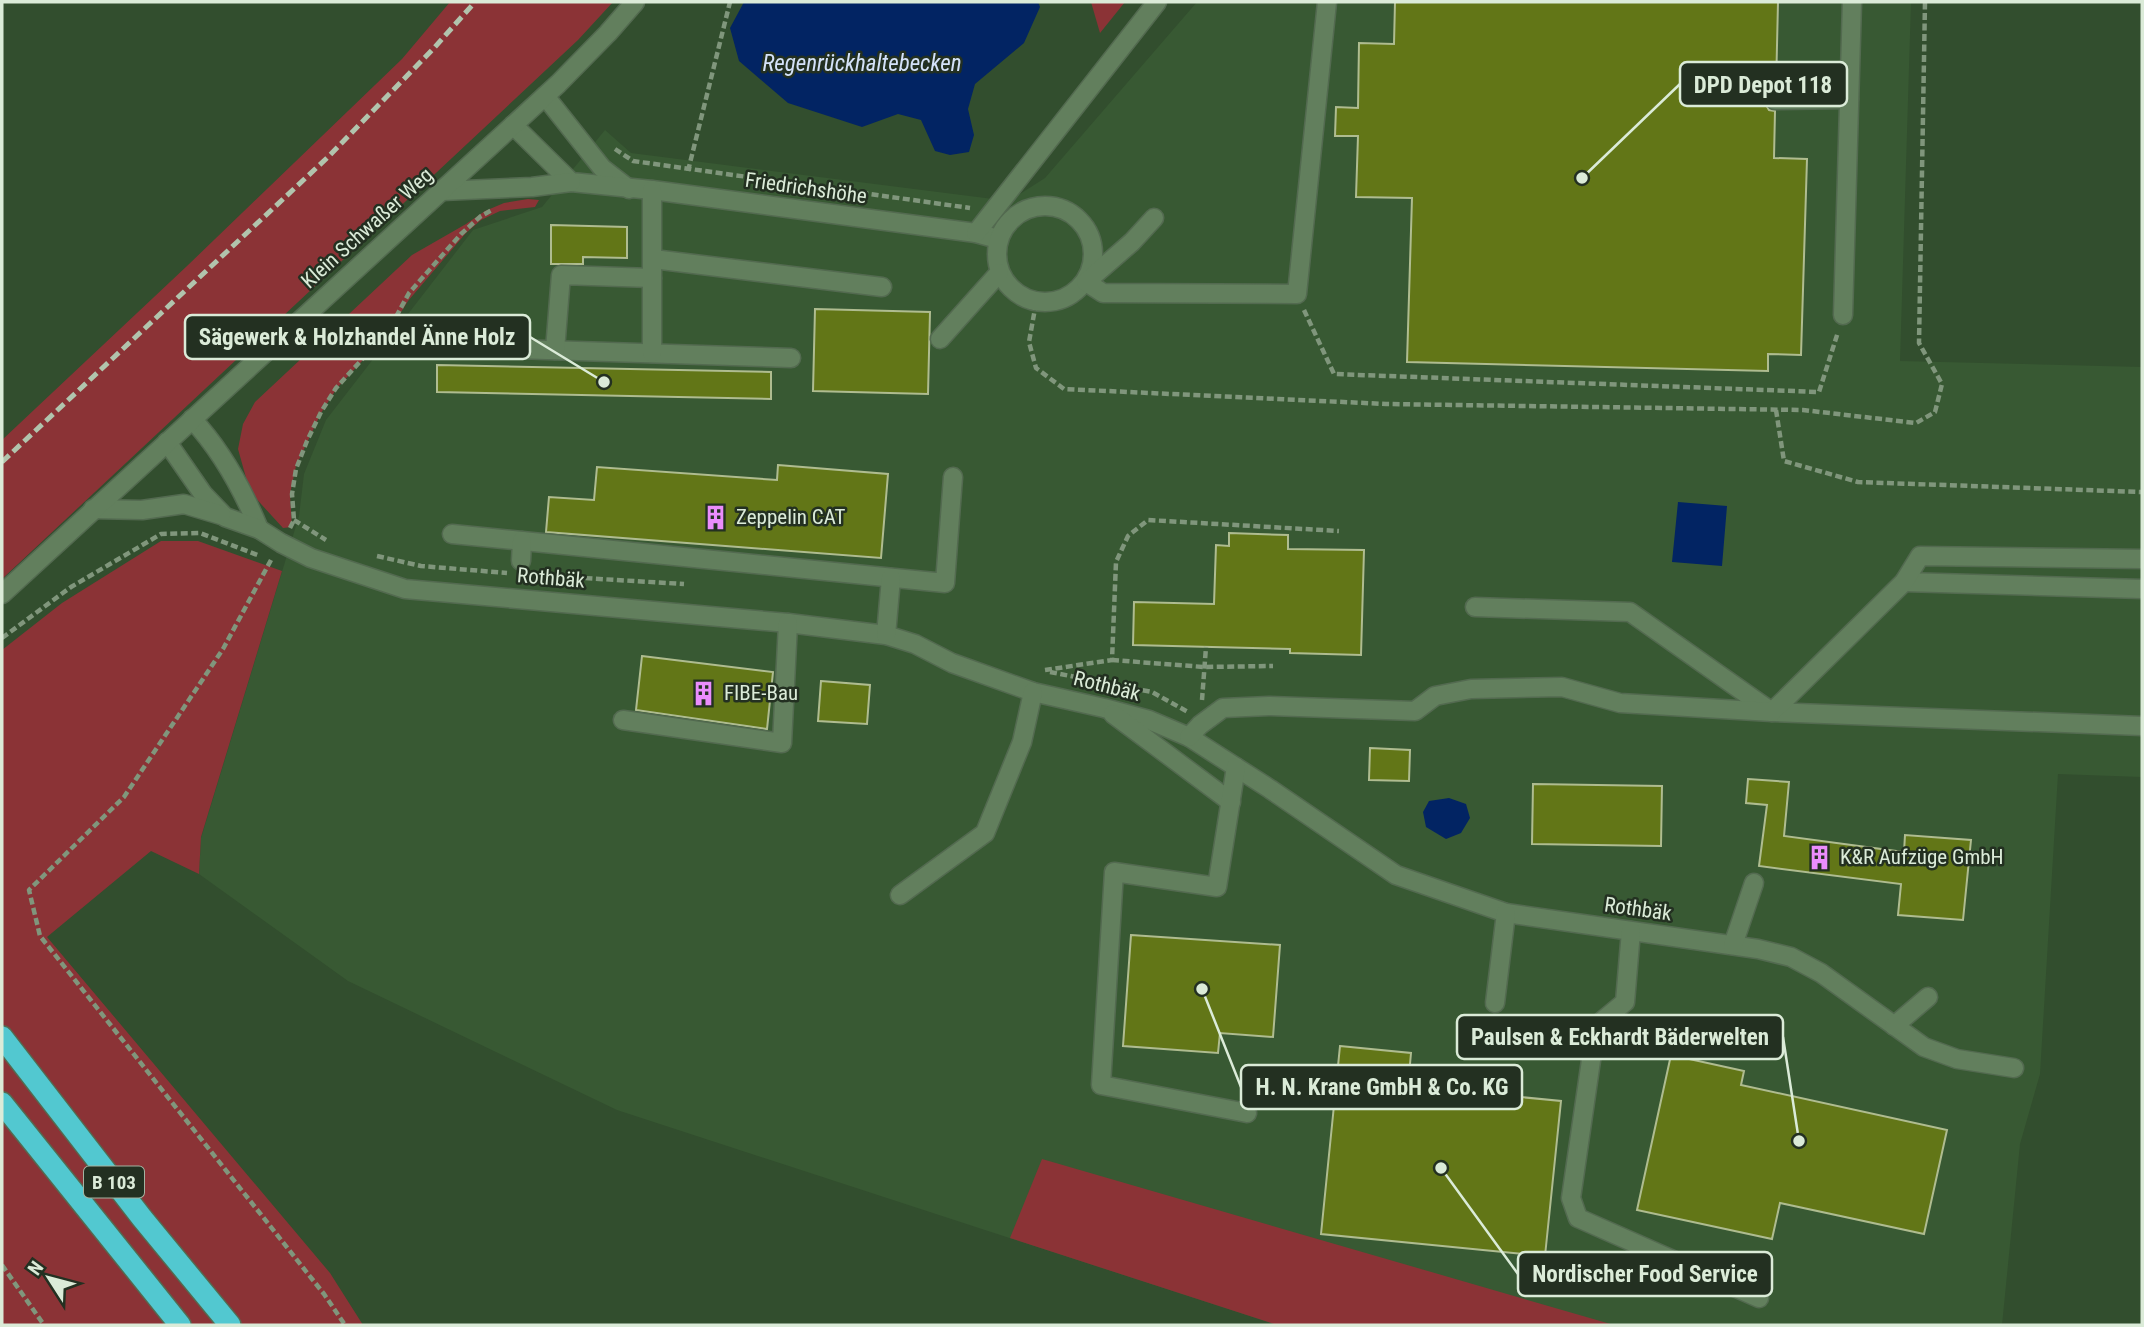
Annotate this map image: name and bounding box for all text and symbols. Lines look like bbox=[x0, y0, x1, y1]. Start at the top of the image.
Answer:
water label: Regenrückhaltebecken bbox=[763, 50, 962, 77]
callout: DPD Depot 118 bbox=[1680, 62, 1847, 106]
text: DPD Depot 118 bbox=[1694, 72, 1832, 99]
street label: Klein Schwaßer Weg bbox=[296, 163, 438, 293]
street label: Friedrichshöhe bbox=[744, 168, 869, 208]
callout: Sägewerk & Holzhandel Änne Holz bbox=[185, 315, 530, 359]
text: Sägewerk & Holzhandel Änne Holz bbox=[199, 324, 515, 351]
building icon: Zeppelin CAT bbox=[702, 503, 730, 531]
place label: Zeppelin CAT bbox=[736, 505, 845, 529]
street label: Rothbäk bbox=[516, 563, 586, 593]
street label: Rothbäk bbox=[1071, 666, 1143, 706]
building icon: FIBE-Bau bbox=[690, 679, 718, 707]
place label: FIBE-Bau bbox=[724, 681, 798, 705]
building icon: K&R Aufzüge GmbH bbox=[1806, 843, 1834, 871]
place label: K&R Aufzüge GmbH bbox=[1840, 845, 2004, 869]
street label: Rothbäk bbox=[1603, 892, 1674, 926]
callout: Paulsen & Eckhardt Bäderwelten bbox=[1457, 1015, 1783, 1059]
text: Paulsen & Eckhardt Bäderwelten bbox=[1471, 1024, 1769, 1051]
callout: H. N. Krane GmbH & Co. KG bbox=[1241, 1065, 1522, 1109]
text: H. N. Krane GmbH & Co. KG bbox=[1256, 1074, 1508, 1101]
road number: B 103 bbox=[84, 1166, 144, 1198]
north arrow bbox=[14, 1243, 84, 1313]
callout: Nordischer Food Service bbox=[1518, 1252, 1772, 1296]
text: N bbox=[23, 1257, 48, 1280]
text: Nordischer Food Service bbox=[1532, 1261, 1758, 1288]

